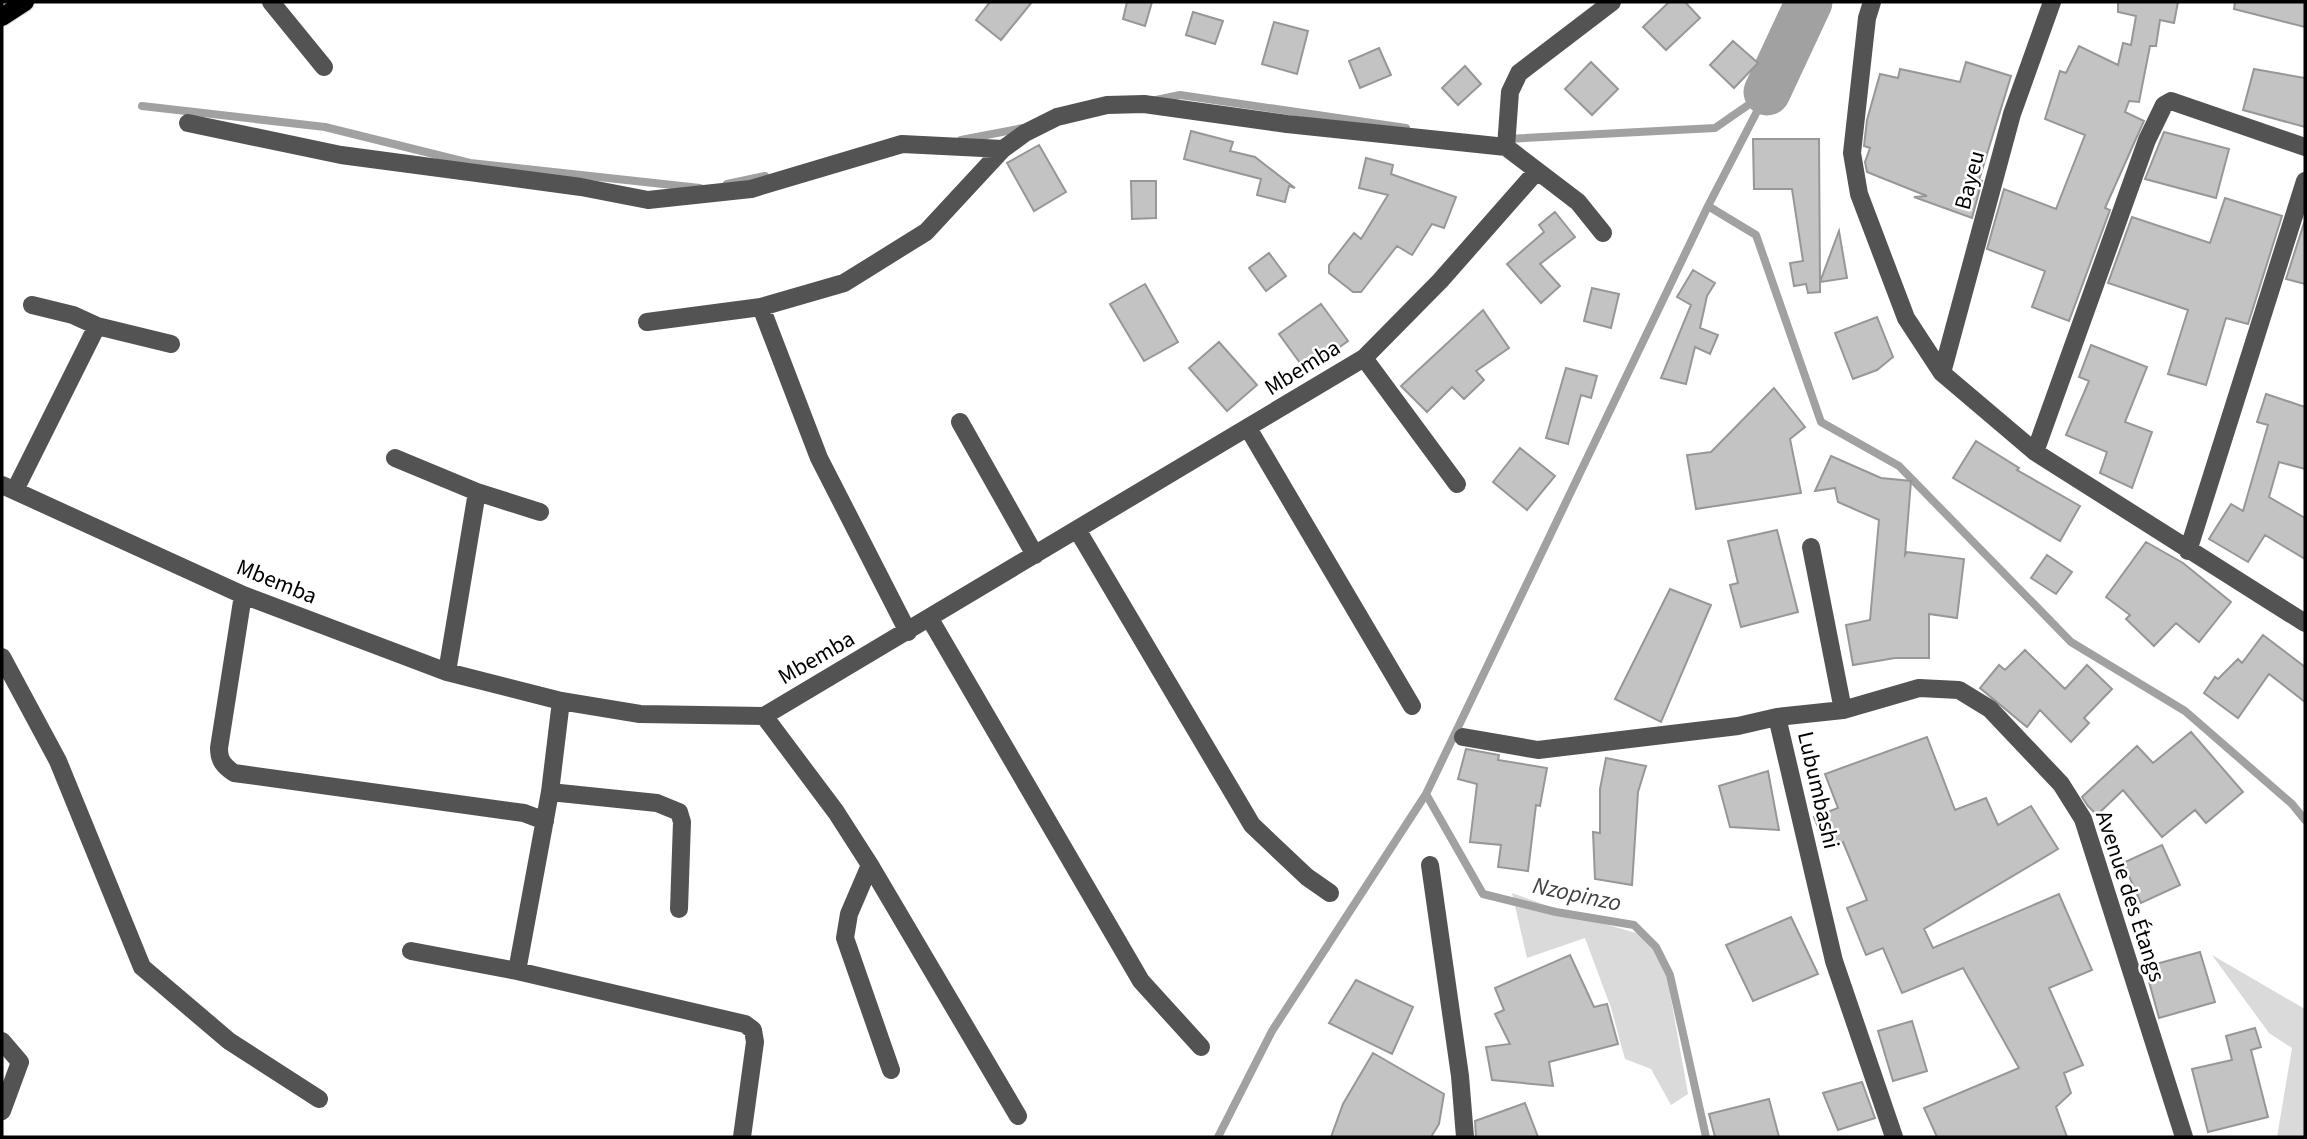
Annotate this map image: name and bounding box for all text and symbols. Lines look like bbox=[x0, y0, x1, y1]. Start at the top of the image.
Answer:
street label: Bayeu bbox=[1946, 147, 1993, 213]
street label: Mbemba bbox=[1258, 331, 1347, 404]
street label: Mbemba bbox=[232, 550, 322, 612]
street label: Mbemba bbox=[772, 622, 861, 693]
street label: Lubumbashi bbox=[1789, 728, 1848, 852]
street label: Avenue des Étangs bbox=[2087, 806, 2174, 986]
water label: Nzopinzo bbox=[1529, 868, 1624, 921]

